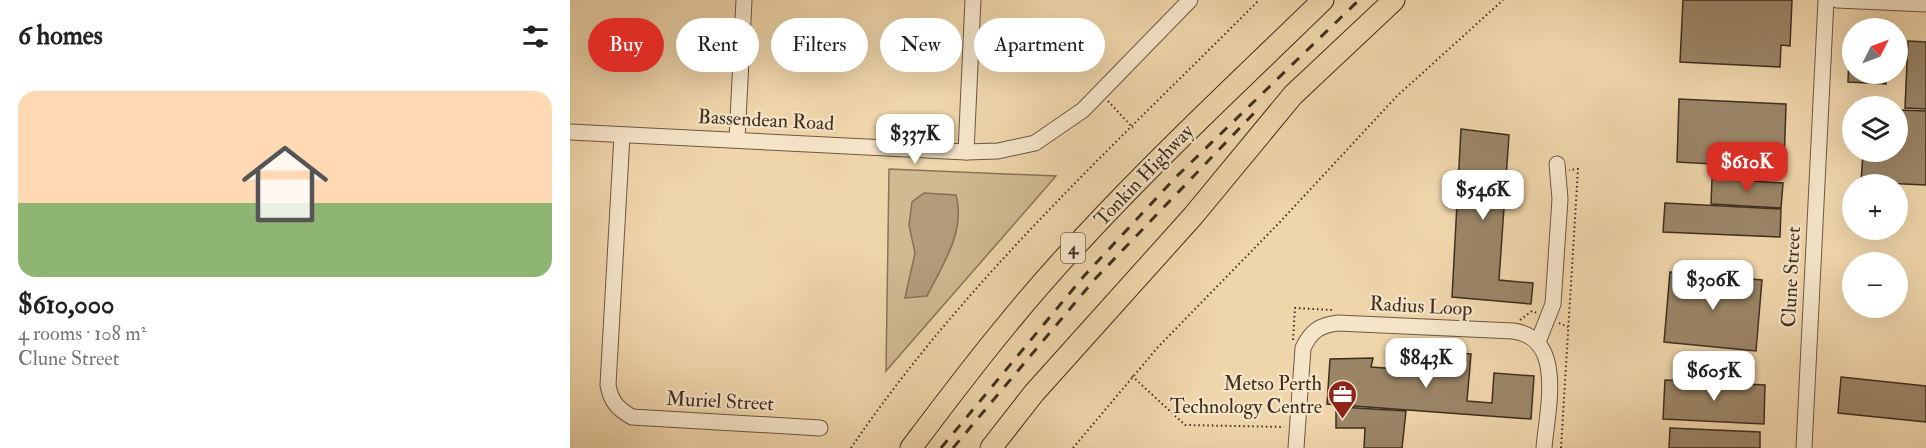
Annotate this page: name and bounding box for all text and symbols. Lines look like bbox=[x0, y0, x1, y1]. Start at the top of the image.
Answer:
chip: Buy bbox=[588, 18, 664, 72]
chip: Rent bbox=[676, 18, 759, 72]
chip: Filters bbox=[771, 18, 868, 72]
chip: New bbox=[880, 18, 962, 72]
chip: Apartment bbox=[974, 18, 1105, 72]
north arrow bbox=[1842, 18, 1908, 84]
map controls bbox=[1842, 18, 1908, 318]
text: 6 homes bbox=[18, 20, 103, 52]
icon: filters bbox=[519, 20, 552, 53]
button: layers bbox=[1842, 96, 1908, 162]
street label: Bassendean Road bbox=[697, 104, 835, 136]
pin: $337K bbox=[873, 114, 957, 165]
street label: Tonkin Highway bbox=[1089, 118, 1200, 231]
text: $337K bbox=[890, 121, 940, 146]
icon: home bbox=[231, 130, 339, 238]
pin: $610K bbox=[1705, 142, 1789, 193]
text: $610K bbox=[1721, 149, 1773, 174]
pin: $546K bbox=[1441, 170, 1525, 221]
button: + bbox=[1842, 174, 1908, 240]
text: $546K bbox=[1456, 177, 1510, 202]
street label: Clune Street bbox=[1776, 225, 1806, 328]
road number: 4 bbox=[1061, 233, 1085, 263]
button: − bbox=[1842, 252, 1908, 318]
pin: $306K bbox=[1671, 260, 1755, 311]
text: $306K bbox=[1686, 267, 1740, 292]
text: $610,000 bbox=[18, 289, 114, 321]
street label: Radius Loop bbox=[1369, 291, 1473, 322]
text: 4 rooms · 108 m² bbox=[18, 321, 146, 346]
pin: $843K bbox=[1384, 338, 1468, 389]
text: $843K bbox=[1399, 345, 1453, 370]
text: Clune Street bbox=[18, 346, 119, 371]
pin: $605K bbox=[1672, 351, 1756, 402]
text: $605K bbox=[1687, 358, 1741, 383]
place label: Metso Perth Technology Centre bbox=[1170, 371, 1323, 419]
office icon: Metso Perth Technology Centre bbox=[1327, 378, 1359, 420]
street label: Muriel Street bbox=[665, 386, 775, 416]

